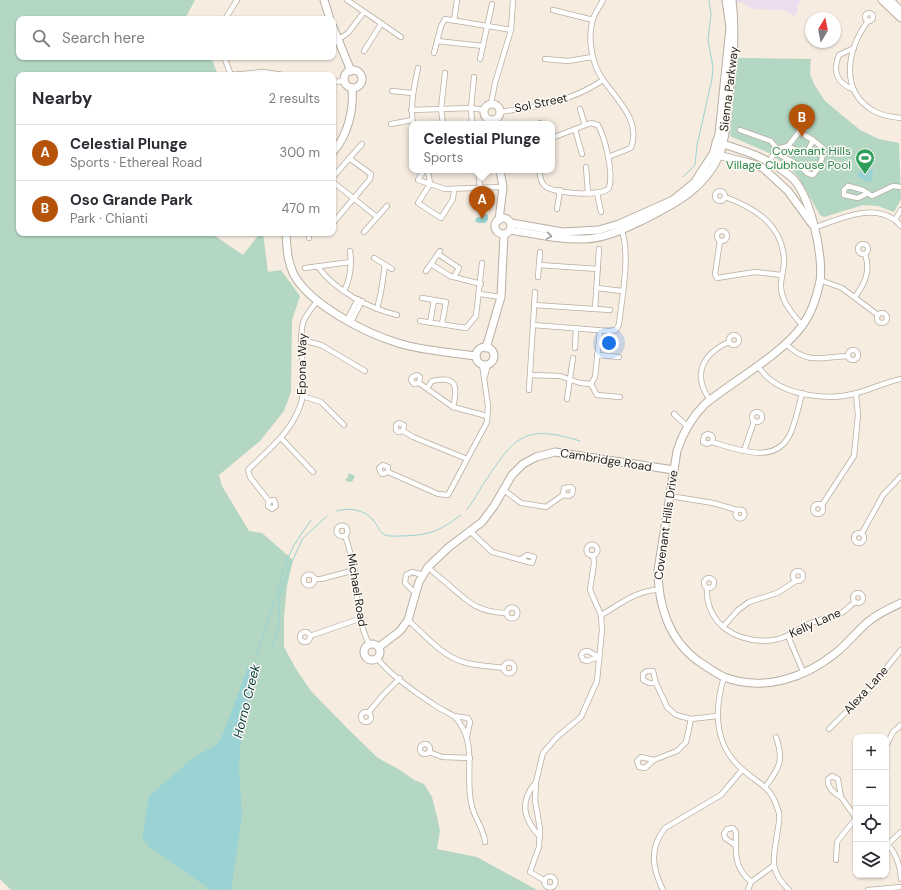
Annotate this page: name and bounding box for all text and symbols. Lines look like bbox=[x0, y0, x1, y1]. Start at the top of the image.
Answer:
north arrow bbox=[805, 12, 841, 48]
search box bbox=[16, 16, 336, 60]
icon: search bbox=[30, 27, 52, 49]
text: Search here bbox=[62, 28, 145, 48]
street label: Sienna Parkway bbox=[716, 45, 742, 133]
text: Nearby bbox=[32, 87, 92, 109]
text: 2 results bbox=[269, 90, 320, 107]
street label: Sol Street bbox=[513, 90, 569, 116]
pin: B bbox=[789, 104, 815, 137]
popup bbox=[409, 121, 555, 173]
text: Celestial Plunge bbox=[423, 129, 541, 149]
text: Celestial Plunge bbox=[70, 134, 187, 154]
place label: Covenant Hills Village Clubhouse Pool bbox=[726, 143, 851, 173]
text: A bbox=[40, 144, 50, 161]
text: 300 m bbox=[279, 144, 320, 161]
sports icon: Covenant Hills Village Clubhouse Pool bbox=[854, 147, 876, 175]
text: Sports bbox=[423, 149, 463, 166]
text: Sports · Ethereal Road bbox=[70, 154, 202, 171]
pin: A bbox=[469, 186, 495, 219]
text: Oso Grande Park bbox=[70, 190, 193, 210]
text: B bbox=[41, 200, 49, 217]
text: 470 m bbox=[281, 200, 320, 217]
text: Park · Chianti bbox=[70, 210, 148, 227]
one-way arrow bbox=[546, 231, 552, 240]
street label: Epona Way bbox=[293, 333, 311, 395]
your location bbox=[599, 333, 619, 353]
street label: Cambridge Road bbox=[559, 445, 653, 475]
street label: Covenant Hills Drive bbox=[650, 469, 682, 581]
street label: Michael Road bbox=[343, 552, 371, 628]
street label: Kelly Lane bbox=[787, 604, 844, 642]
water label: Horno Creek bbox=[229, 662, 264, 740]
street label: Alexa Lane bbox=[840, 662, 892, 717]
map controls bbox=[853, 734, 889, 878]
button: + bbox=[853, 734, 889, 770]
button: − bbox=[853, 770, 889, 806]
button: locate bbox=[853, 806, 889, 842]
button: layers bbox=[853, 842, 889, 878]

